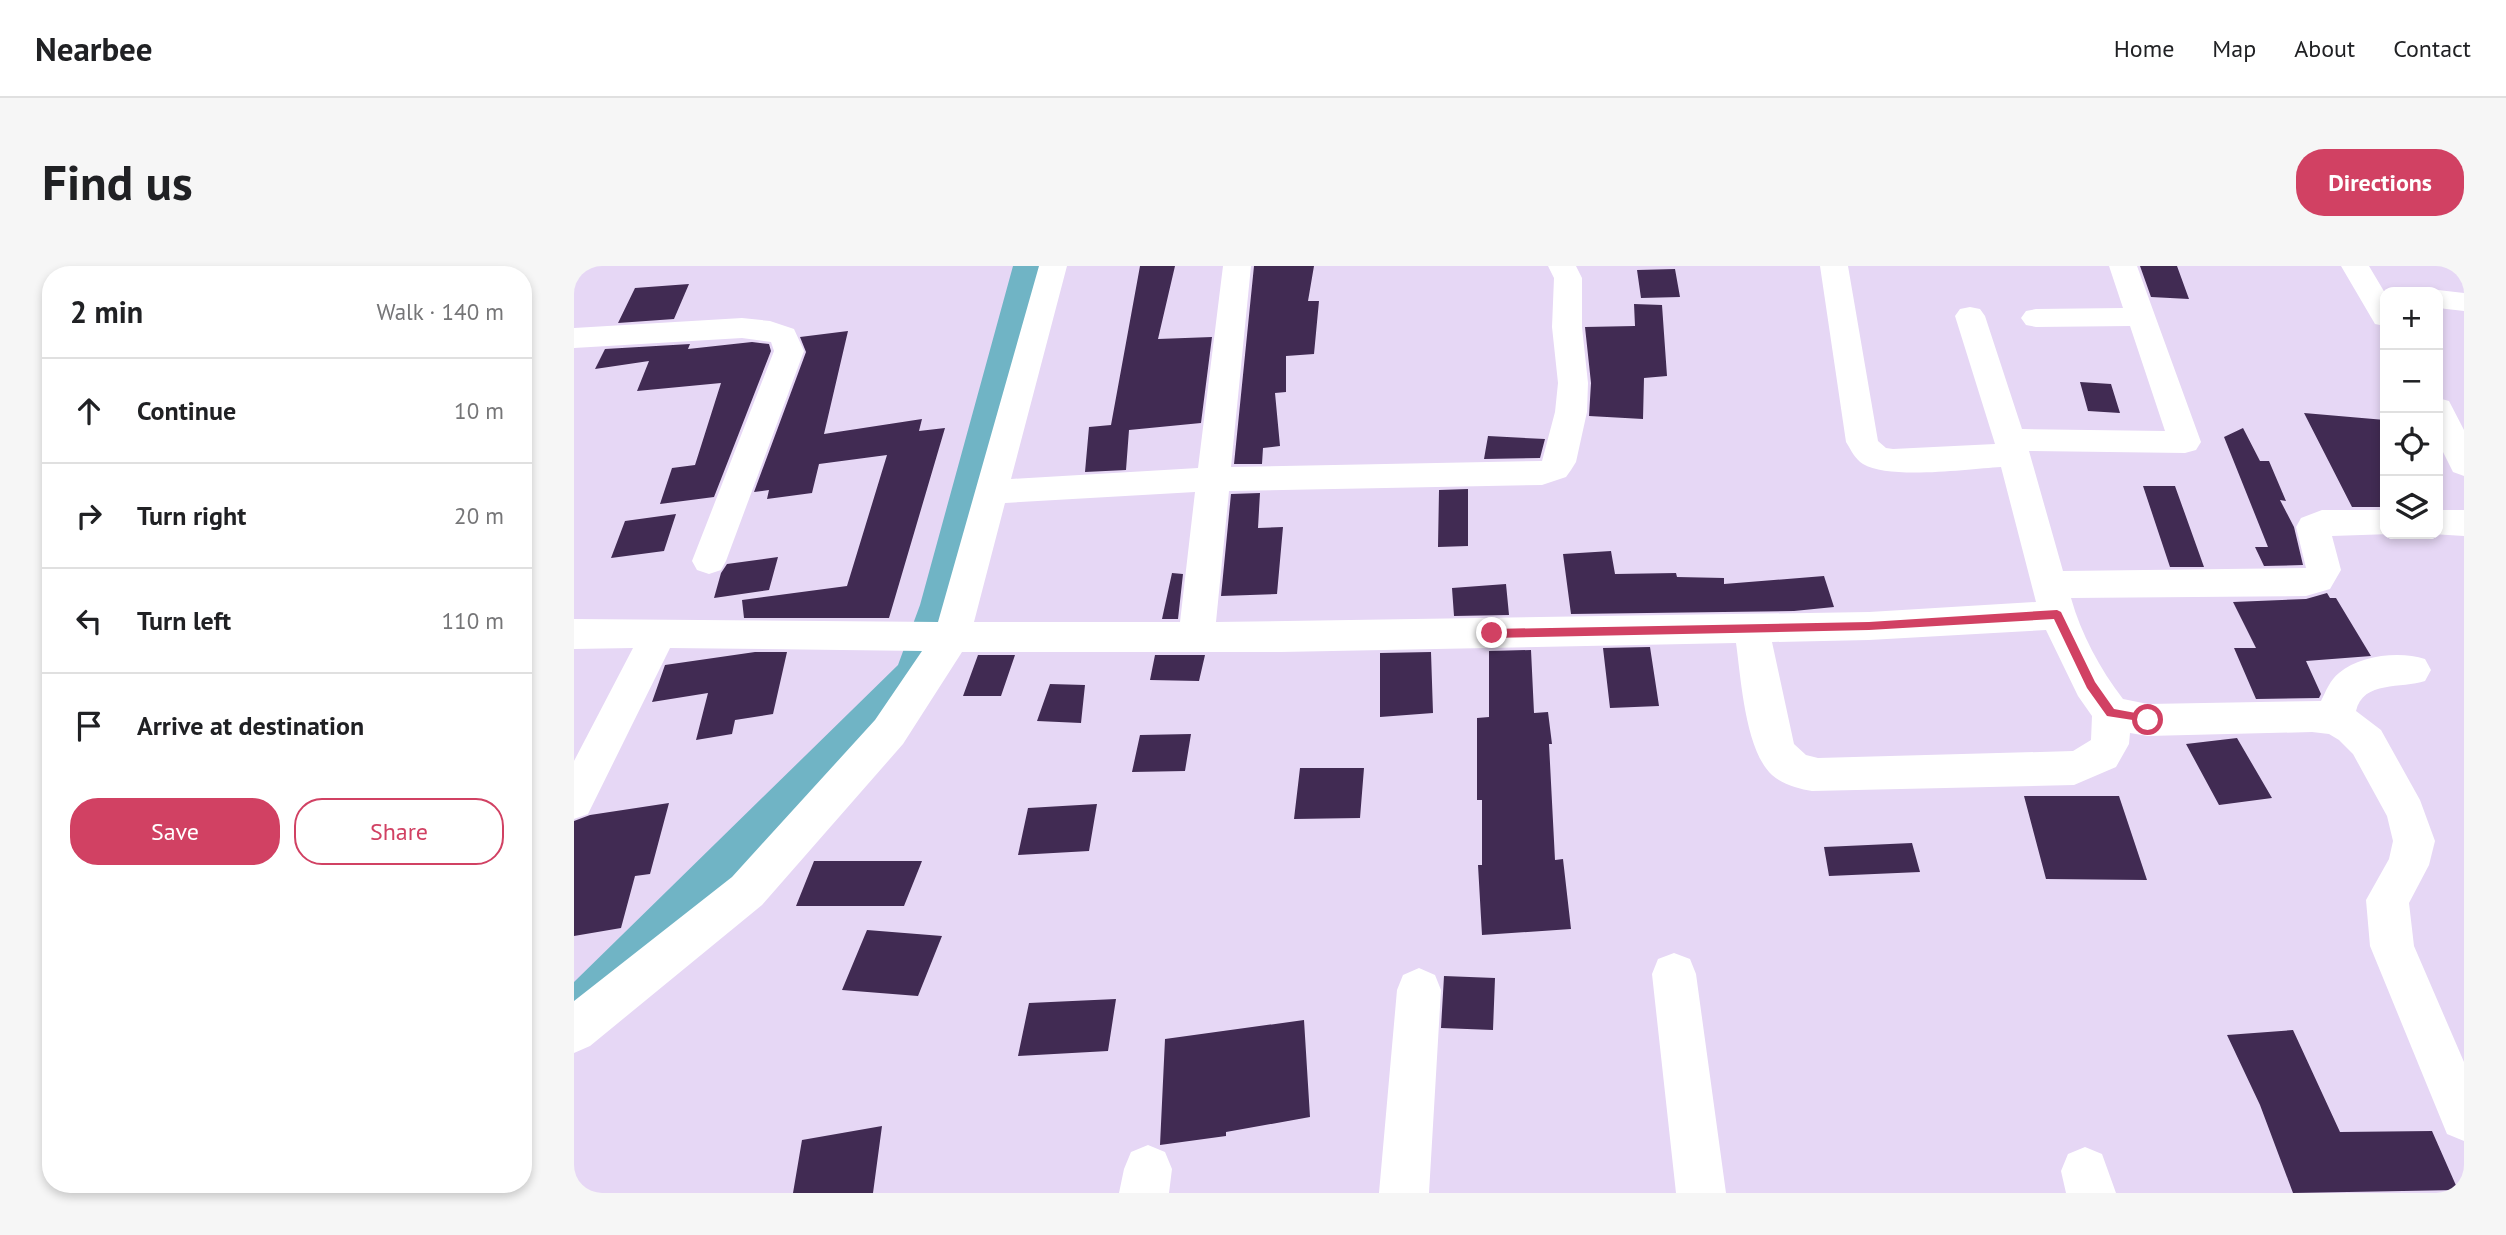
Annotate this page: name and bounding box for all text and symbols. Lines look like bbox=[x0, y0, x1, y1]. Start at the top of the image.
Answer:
text: Nearbee bbox=[35, 27, 152, 70]
text: Home bbox=[2114, 33, 2174, 64]
text: Map bbox=[2212, 33, 2256, 64]
text: About bbox=[2294, 33, 2355, 64]
text: Contact bbox=[2393, 33, 2471, 64]
button: Directions bbox=[2296, 149, 2464, 216]
text: Find us bbox=[42, 150, 193, 214]
map controls bbox=[2380, 287, 2443, 539]
button: + bbox=[2380, 287, 2443, 350]
text: 2 min bbox=[70, 292, 143, 331]
text: Walk · 140 m bbox=[377, 297, 504, 326]
button: − bbox=[2380, 350, 2443, 413]
icon: ahead bbox=[70, 392, 108, 430]
text: Continue bbox=[137, 394, 236, 427]
text: 10 m bbox=[454, 396, 504, 425]
button: locate bbox=[2380, 413, 2443, 476]
button: layers bbox=[2380, 476, 2443, 539]
icon: right bbox=[70, 497, 108, 535]
text: Turn right bbox=[137, 499, 246, 532]
text: 20 m bbox=[454, 501, 504, 530]
icon: left bbox=[70, 602, 108, 640]
text: Turn left bbox=[137, 604, 231, 637]
text: 110 m bbox=[442, 606, 504, 635]
route end bbox=[1476, 617, 1507, 648]
route start bbox=[2132, 704, 2163, 735]
icon: arrive bbox=[70, 707, 108, 745]
text: Arrive at destination bbox=[137, 709, 364, 742]
button: Save bbox=[70, 798, 280, 865]
button: Share bbox=[294, 798, 504, 865]

